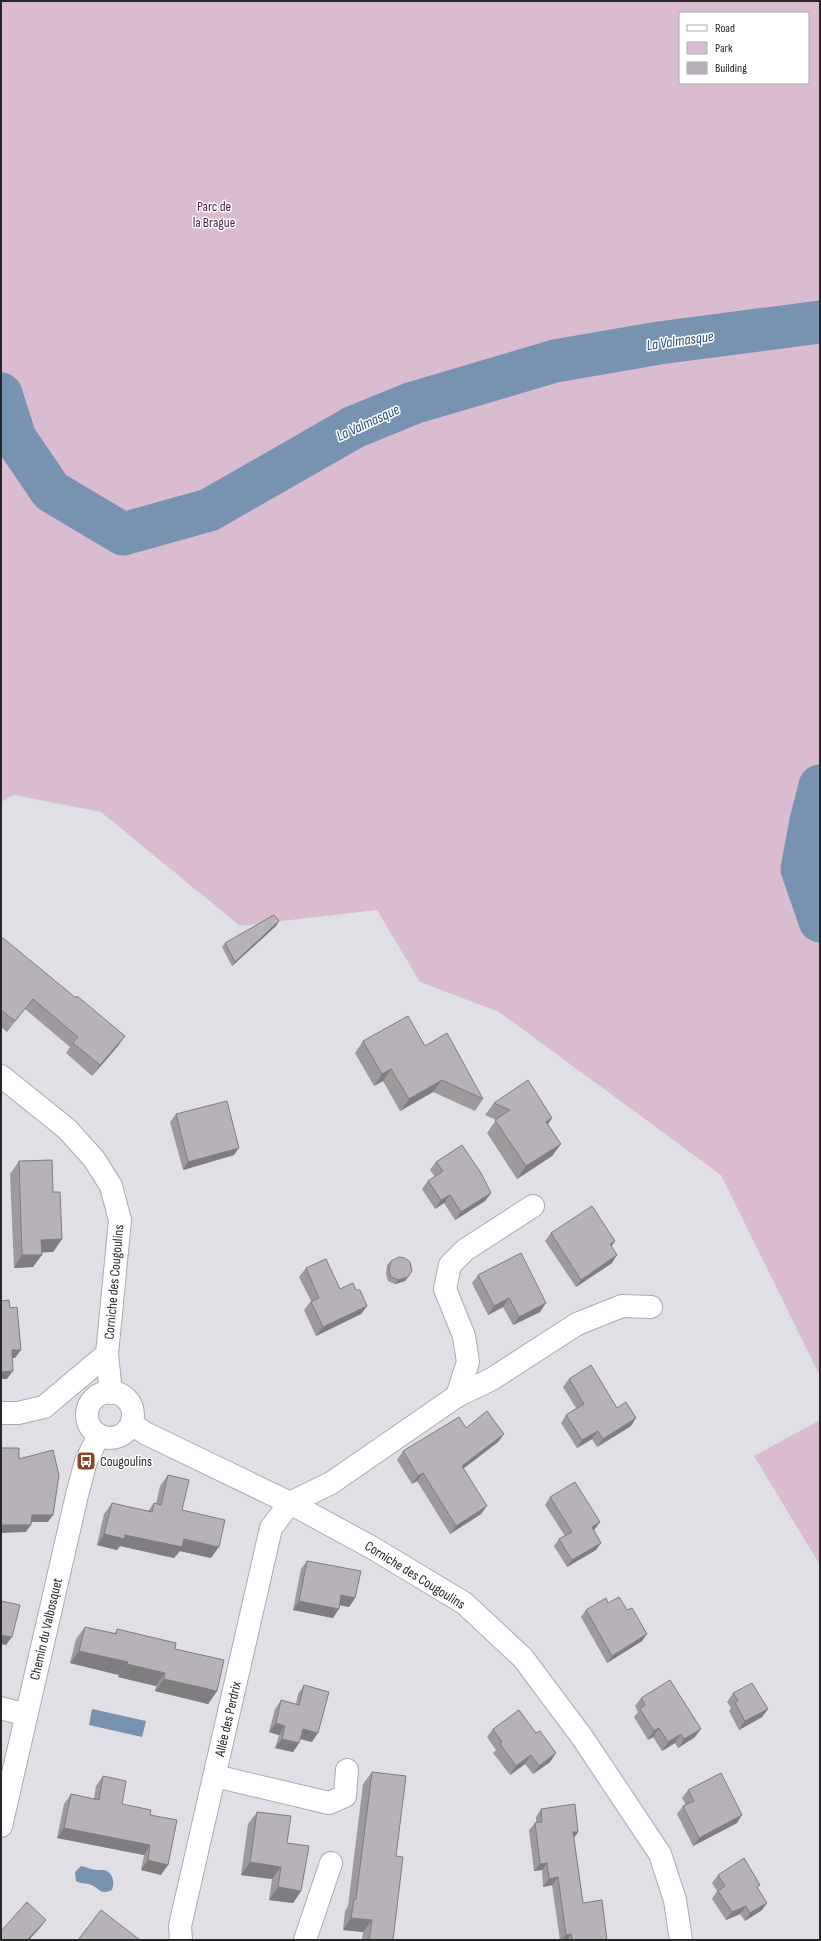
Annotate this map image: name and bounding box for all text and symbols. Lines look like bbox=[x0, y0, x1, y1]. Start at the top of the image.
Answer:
legend bbox=[679, 12, 809, 84]
text: Road bbox=[715, 21, 735, 36]
text: Park bbox=[715, 41, 733, 56]
text: Building bbox=[715, 61, 747, 76]
park label: Parc de la Brague bbox=[193, 198, 235, 231]
water label: La Valmasque bbox=[645, 327, 715, 355]
water label: La Valmasque bbox=[333, 400, 403, 446]
street label: Corniche des Cougoulins bbox=[101, 1224, 127, 1340]
bus stop icon: Cougoulins bbox=[75, 1450, 97, 1472]
place label: Cougoulins bbox=[100, 1453, 152, 1470]
street label: Corniche des Cougoulins bbox=[362, 1537, 468, 1613]
street label: Chemin du Valbosquet bbox=[26, 1576, 66, 1682]
street label: Allée des Perdrix bbox=[211, 1679, 245, 1759]

